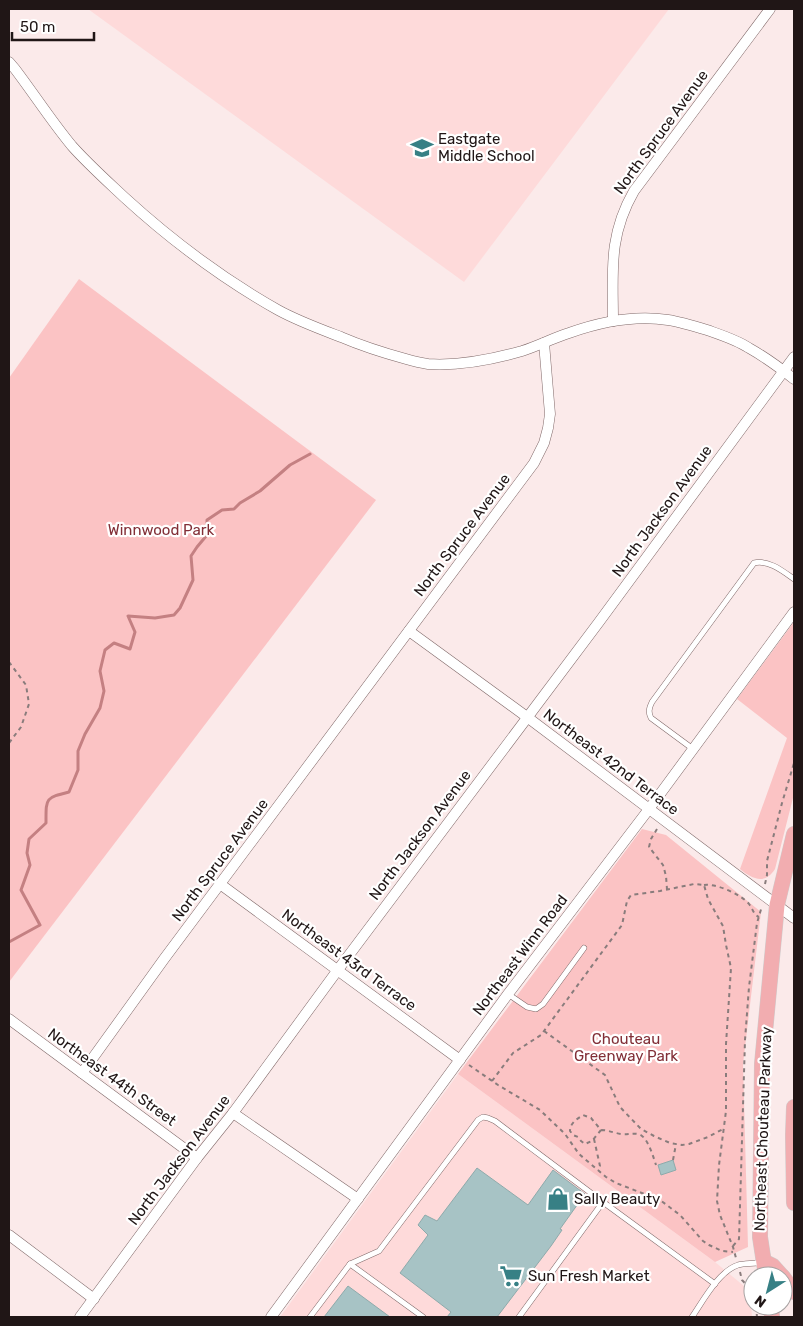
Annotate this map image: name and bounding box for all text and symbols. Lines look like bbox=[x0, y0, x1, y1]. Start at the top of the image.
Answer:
scale bar bbox=[12, 10, 95, 42]
text: 50 m bbox=[20, 18, 55, 36]
street label: North Spruce Avenue bbox=[610, 66, 712, 198]
place label: Eastgate Middle School bbox=[438, 130, 535, 165]
school or university icon: Eastgate Middle School bbox=[409, 135, 435, 161]
street label: North Jackson Avenue bbox=[608, 442, 716, 580]
street label: North Spruce Avenue bbox=[410, 470, 514, 600]
park label: Winnwood Park bbox=[108, 521, 215, 539]
street label: Northeast 42nd Terrace bbox=[540, 705, 682, 819]
street label: North Jackson Avenue bbox=[365, 766, 475, 904]
street label: North Spruce Avenue bbox=[168, 795, 272, 925]
street label: Northeast Winn Road bbox=[469, 891, 571, 1019]
street label: Northeast 43rd Terrace bbox=[278, 905, 420, 1015]
street label: Northeast 44th Street bbox=[44, 1024, 180, 1130]
street label: Northeast Chouteau Parkway bbox=[750, 1026, 776, 1232]
park label: Chouteau Greenway Park bbox=[574, 1030, 678, 1065]
street label: North Jackson Avenue bbox=[124, 1091, 234, 1229]
shop icon: Sally Beauty bbox=[545, 1186, 571, 1212]
place label: Sally Beauty bbox=[574, 1190, 660, 1208]
supermarket icon: Sun Fresh Market bbox=[498, 1263, 524, 1289]
north arrow bbox=[743, 1266, 793, 1316]
place label: Sun Fresh Market bbox=[528, 1267, 650, 1285]
text: N bbox=[752, 1291, 770, 1311]

